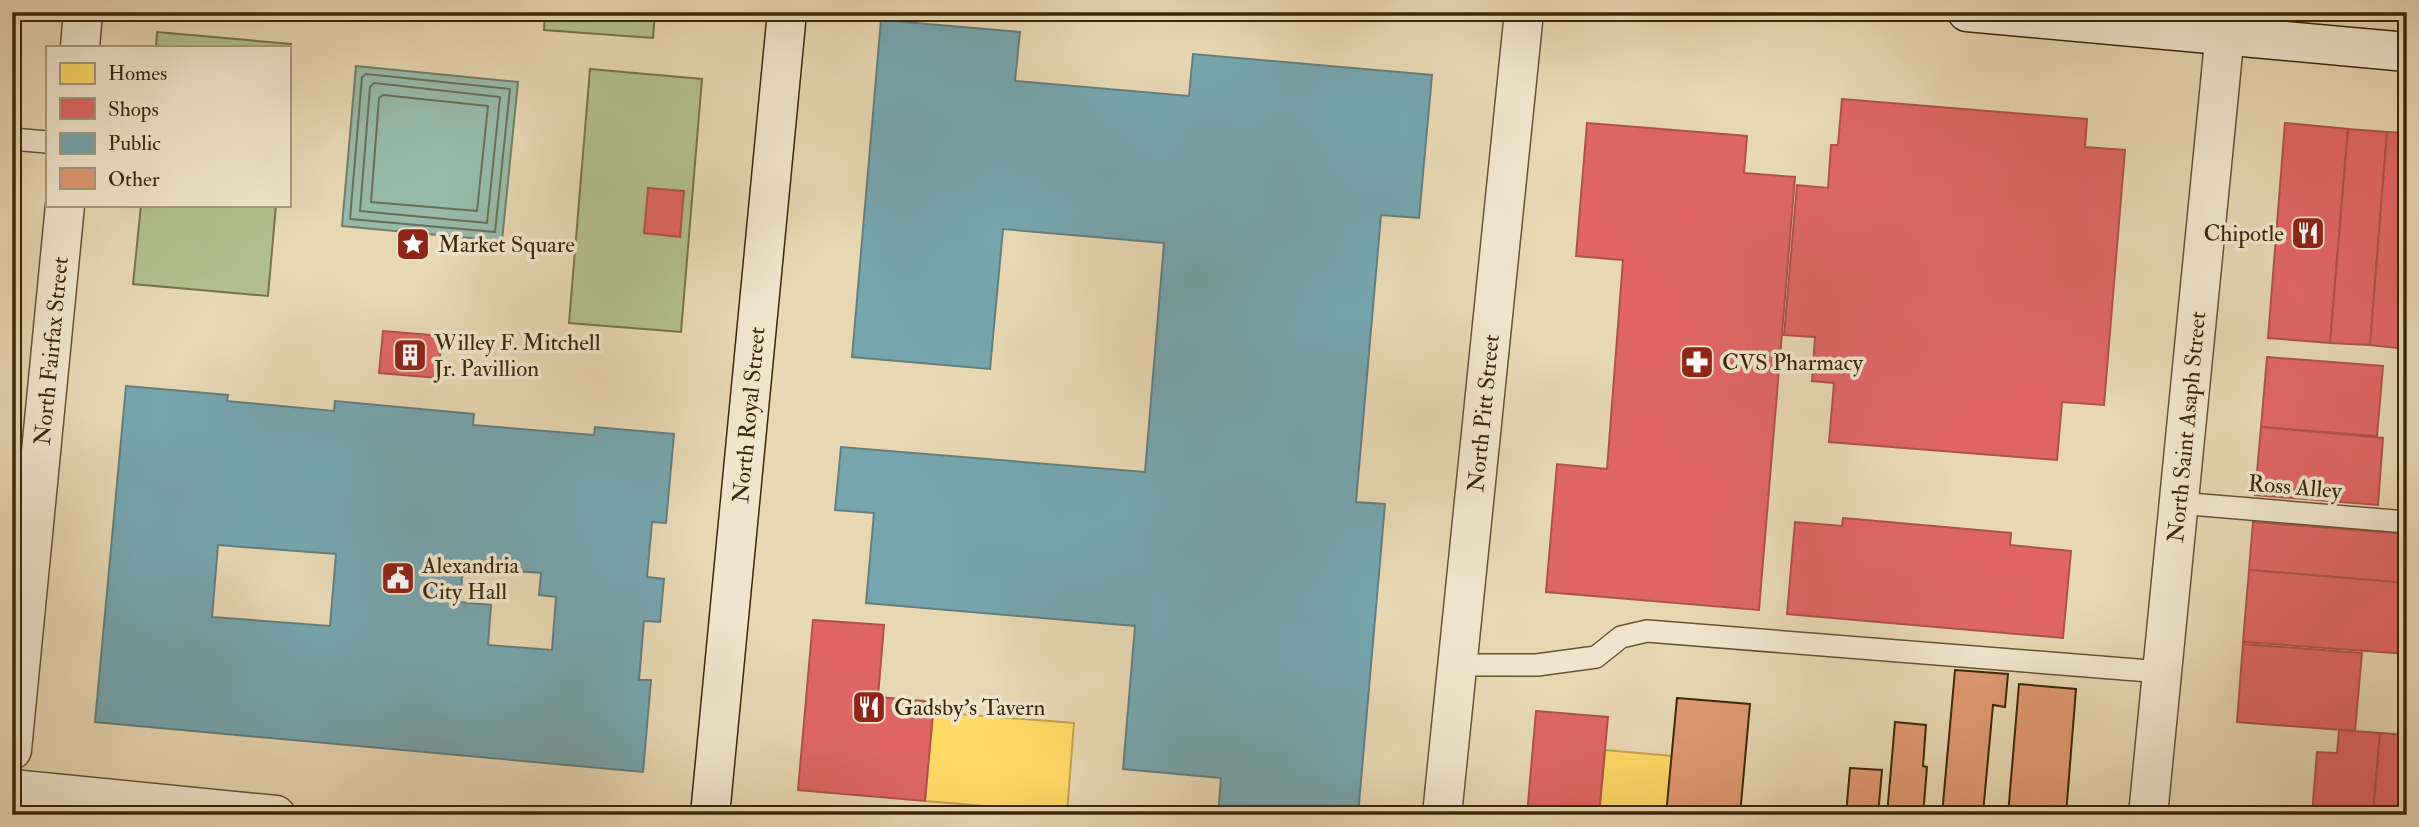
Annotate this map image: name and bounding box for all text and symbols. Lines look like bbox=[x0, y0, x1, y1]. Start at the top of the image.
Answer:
legend bbox=[46, 46, 290, 206]
text: Homes bbox=[108, 60, 167, 87]
text: Shops bbox=[108, 96, 159, 123]
text: Public bbox=[108, 130, 161, 157]
text: Other bbox=[108, 166, 160, 193]
restaurant icon: Chipotle bbox=[2289, 214, 2327, 252]
place label: Chipotle bbox=[2203, 219, 2284, 249]
place icon: Market Square bbox=[394, 225, 432, 263]
place label: Market Square bbox=[438, 230, 575, 259]
street label: North Fairfax Street bbox=[27, 255, 74, 447]
street label: North Saint Asaph Street bbox=[2160, 310, 2212, 544]
street label: North Royal Street bbox=[725, 325, 771, 504]
place label: Willey F. Mitchell Jr. Pavillion bbox=[433, 328, 601, 383]
street label: North Pitt Street bbox=[1461, 333, 1506, 494]
building icon: Willey F. Mitchell Jr. Pavillion bbox=[391, 336, 429, 374]
pharmacy icon: CVS Pharmacy bbox=[1678, 343, 1716, 381]
place label: CVS Pharmacy bbox=[1722, 348, 1864, 377]
street label: Ross Alley bbox=[2247, 468, 2344, 506]
place label: Alexandria City Hall bbox=[421, 551, 519, 606]
public building icon: Alexandria City Hall bbox=[379, 559, 417, 597]
restaurant icon: Gadsby's Tavern bbox=[850, 688, 888, 726]
place label: Gadsby's Tavern bbox=[894, 693, 1046, 722]

